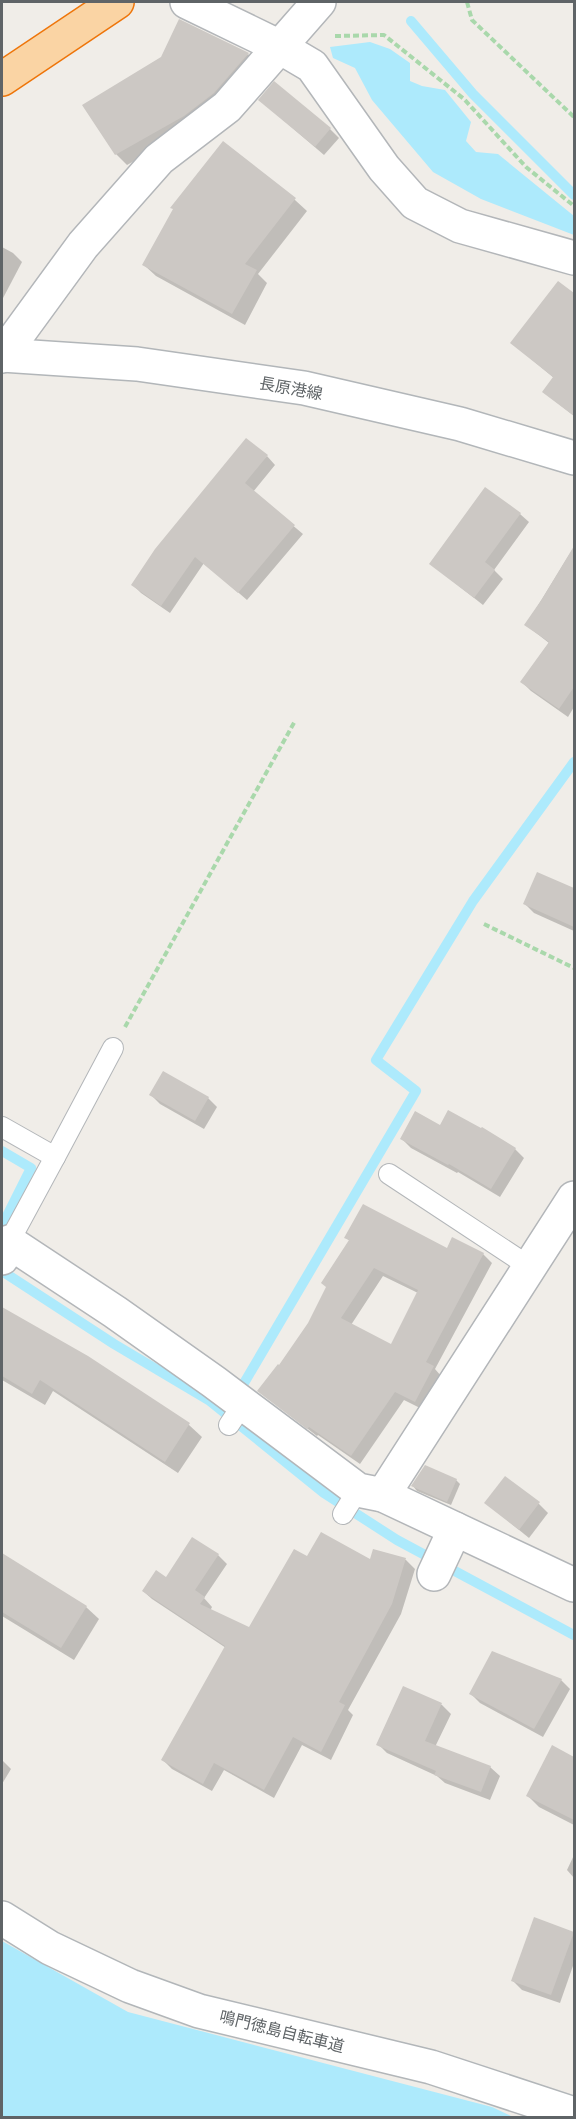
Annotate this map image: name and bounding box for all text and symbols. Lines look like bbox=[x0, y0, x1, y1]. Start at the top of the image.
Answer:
street label: 長原港線 bbox=[258, 374, 324, 402]
street label: 鳴門徳島自転車道 bbox=[218, 2007, 346, 2055]

